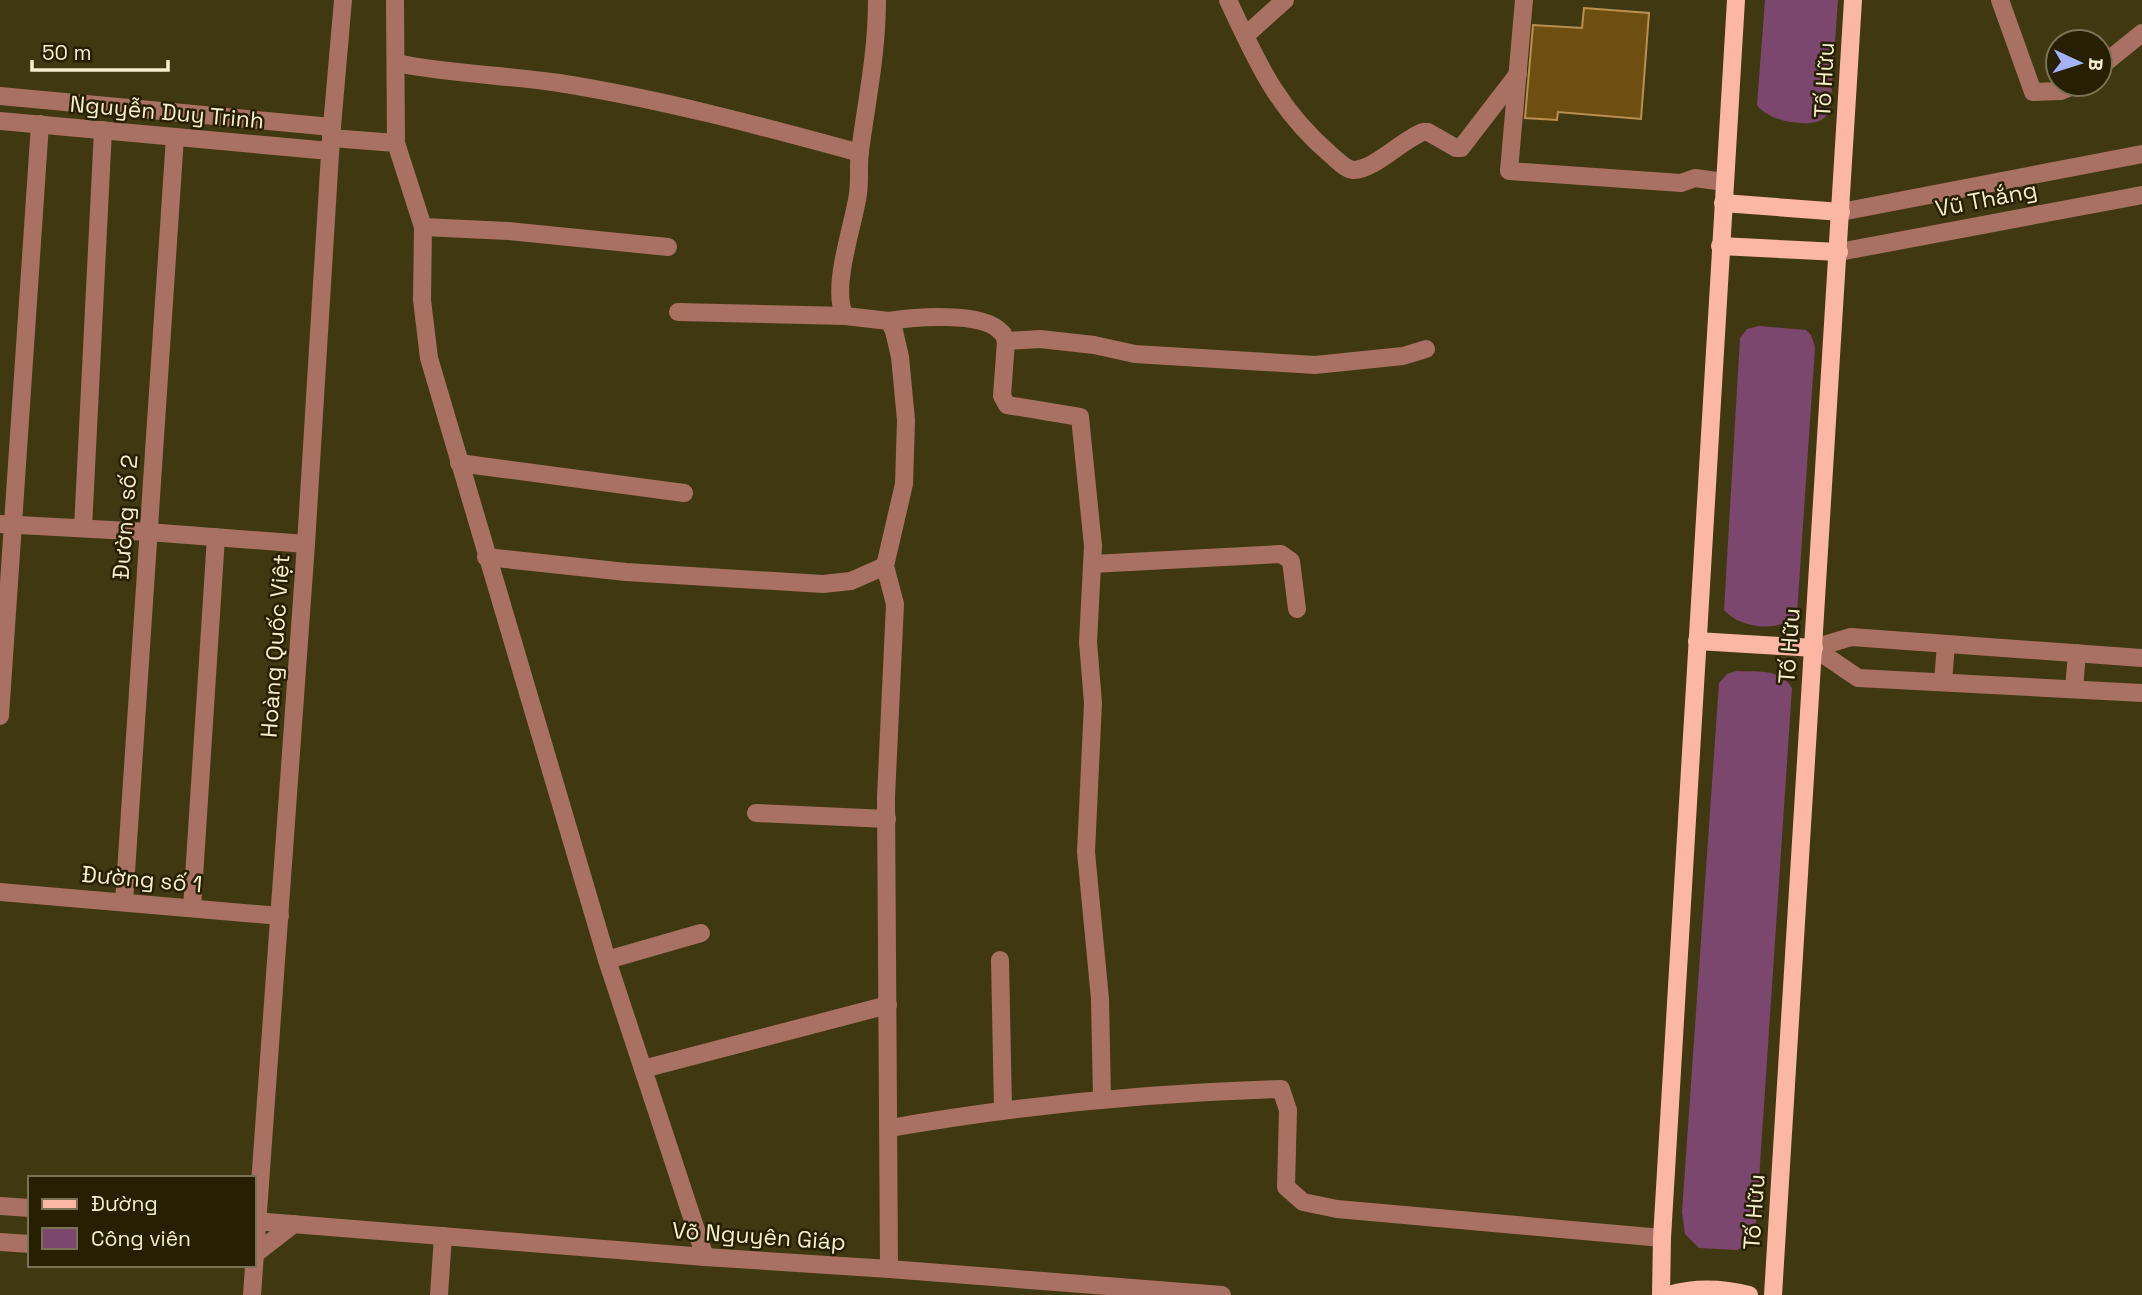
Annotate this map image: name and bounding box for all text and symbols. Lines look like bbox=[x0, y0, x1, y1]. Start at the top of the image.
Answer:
scale bar bbox=[32, 28, 168, 72]
north arrow bbox=[2044, 28, 2114, 98]
text: 50 m bbox=[42, 39, 92, 66]
street label: Tố Hữu bbox=[1807, 41, 1841, 119]
text: B bbox=[2083, 57, 2108, 71]
street label: Nguyễn Duy Trinh bbox=[69, 89, 265, 135]
street label: Vũ Thắng bbox=[1933, 174, 2039, 224]
street label: Đường số 2 bbox=[106, 453, 144, 581]
street label: Hoàng Quốc Việt bbox=[254, 553, 296, 739]
street label: Tố Hữu bbox=[1771, 607, 1807, 685]
street label: Đường số 1 bbox=[80, 859, 204, 899]
street label: Tố Hữu bbox=[1736, 1173, 1772, 1251]
legend bbox=[28, 1176, 256, 1267]
text: Đường bbox=[91, 1190, 158, 1217]
street label: Võ Nguyên Giáp bbox=[671, 1215, 847, 1257]
text: Công viên bbox=[91, 1225, 191, 1252]

